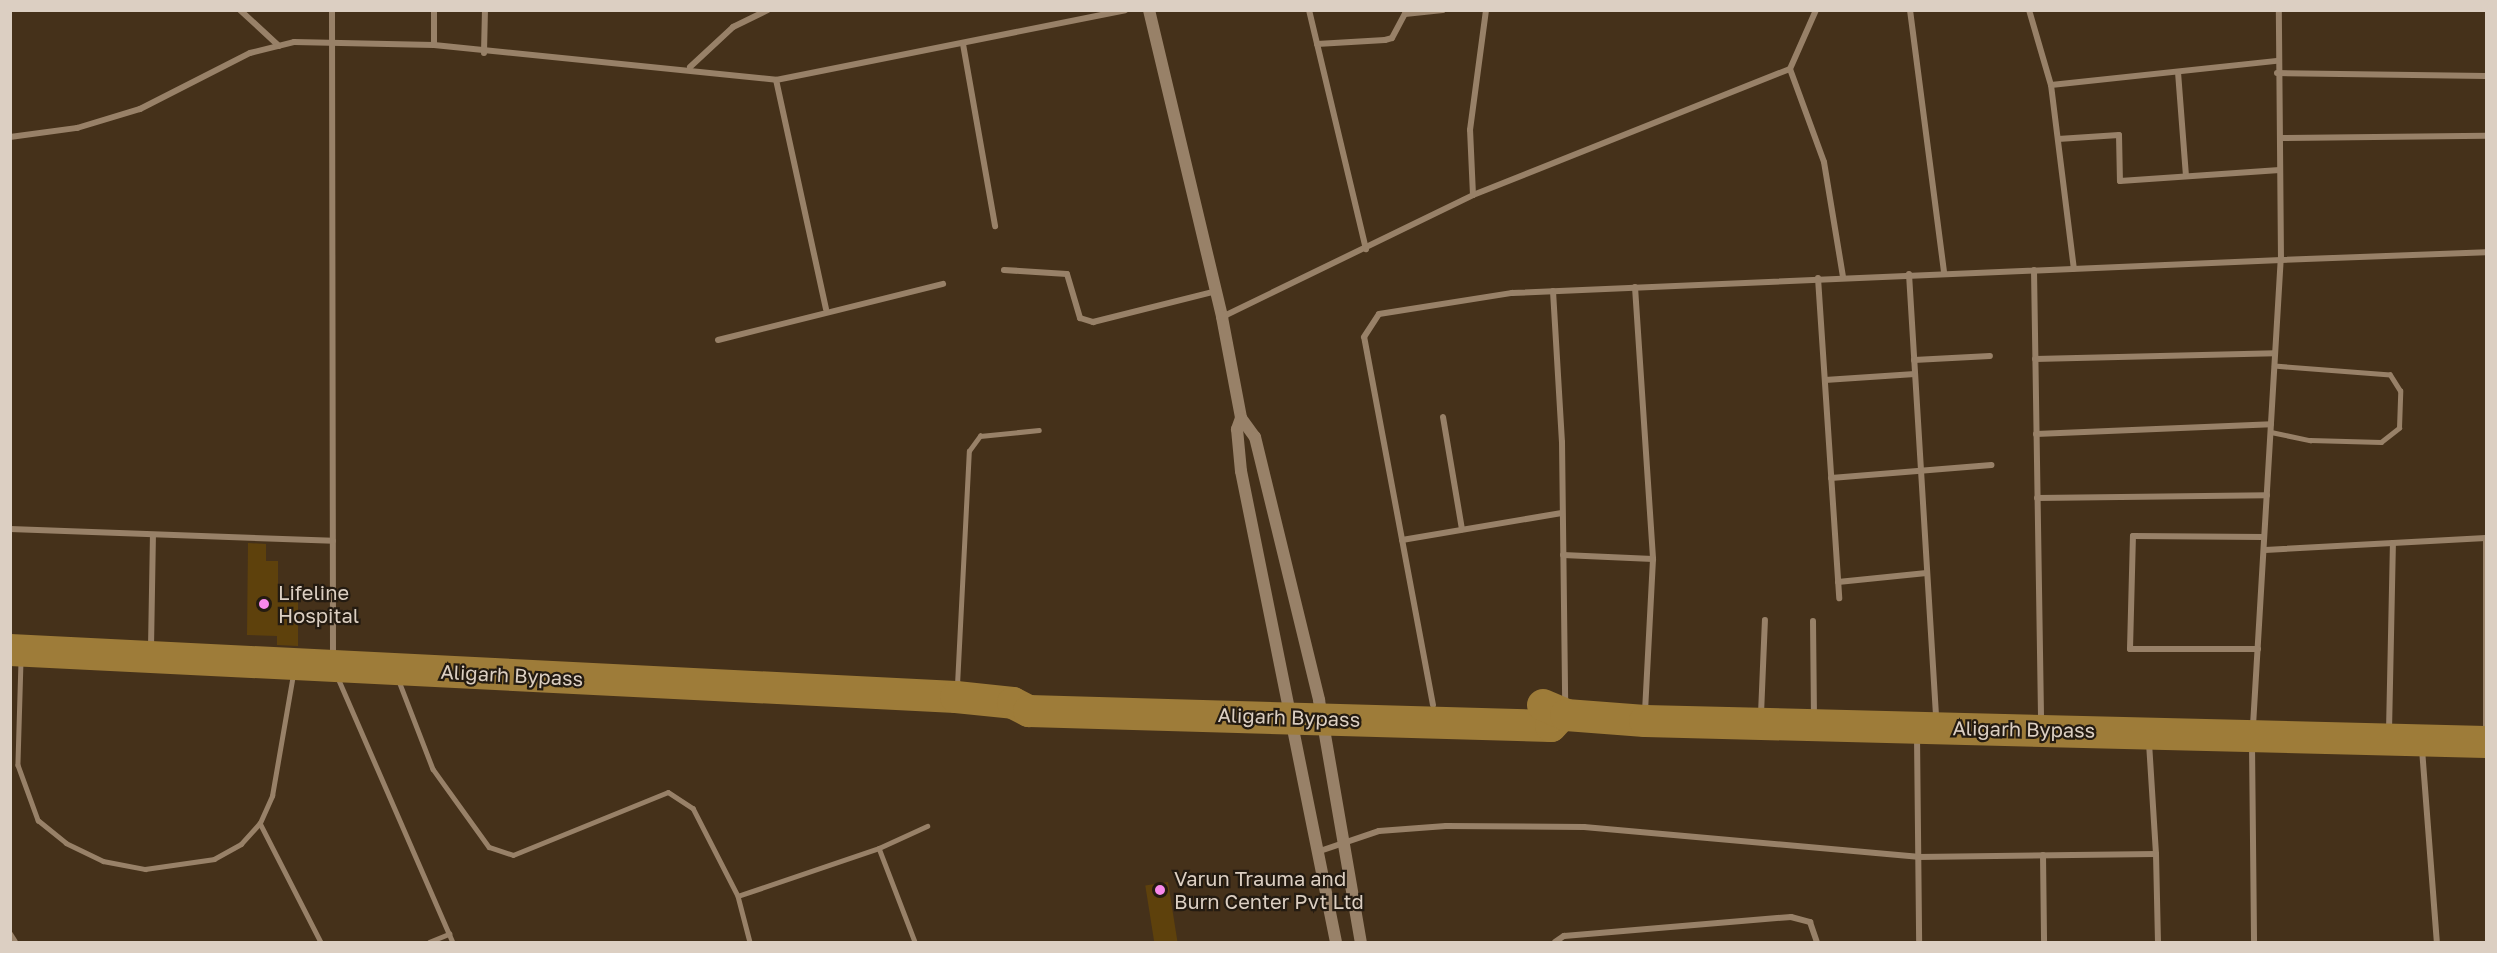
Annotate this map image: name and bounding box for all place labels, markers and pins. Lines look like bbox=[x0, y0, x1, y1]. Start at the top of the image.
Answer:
place label: Lifeline Hospital bbox=[278, 580, 359, 627]
marker: Lifeline Hospital bbox=[255, 595, 273, 613]
place label: Varun Trauma and Burn Center Pvt Ltd bbox=[1174, 867, 1364, 914]
marker: Varun Trauma and Burn Center Pvt Ltd bbox=[1151, 881, 1169, 899]

